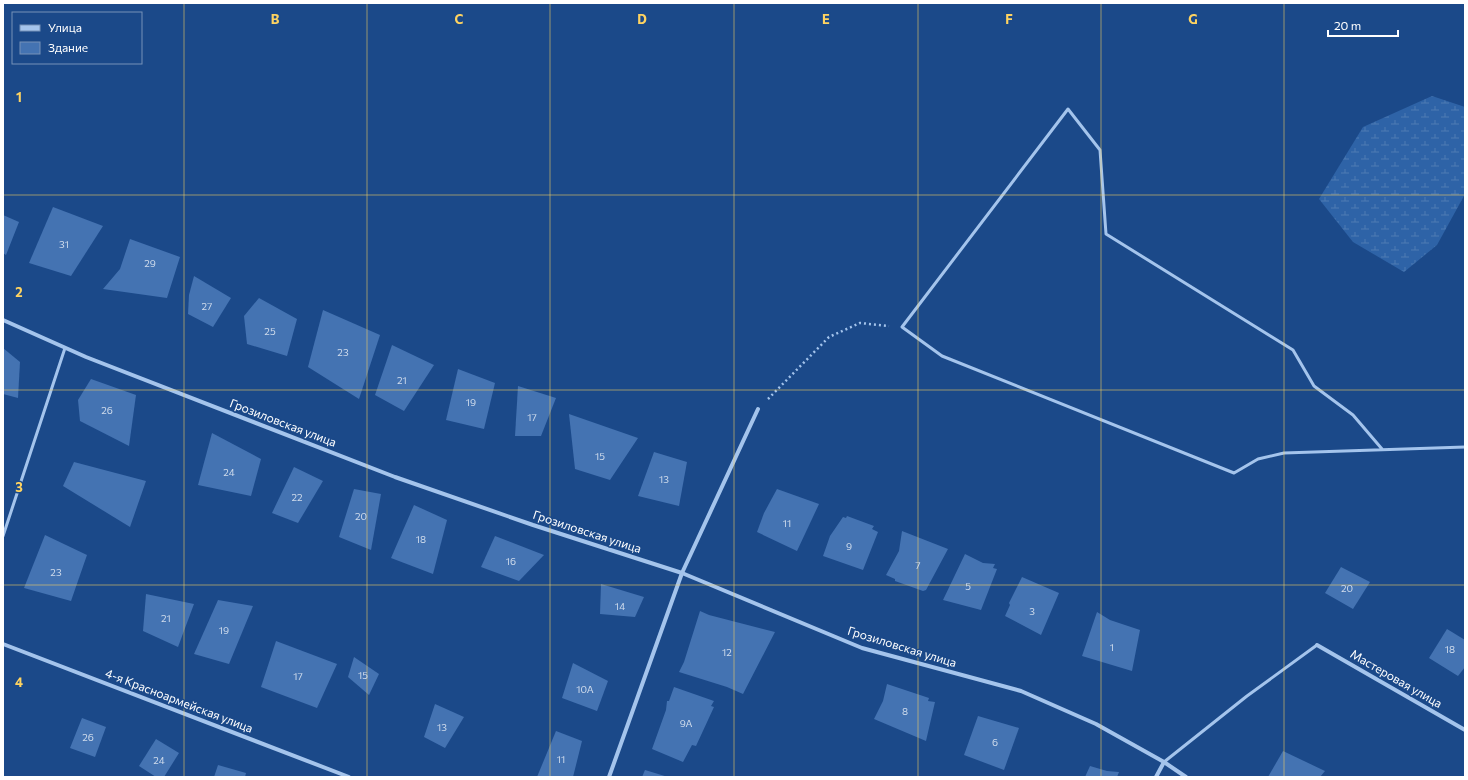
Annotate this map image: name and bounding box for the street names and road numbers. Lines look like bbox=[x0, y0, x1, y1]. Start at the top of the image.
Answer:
street label: Грозиловская улица bbox=[228, 395, 339, 449]
street label: Грозиловская улица bbox=[531, 507, 643, 555]
street label: Грозиловская улица bbox=[846, 623, 958, 669]
street label: Мастеровая улица bbox=[1348, 646, 1445, 710]
street label: 4-я Красноармейская улица bbox=[104, 665, 255, 735]

